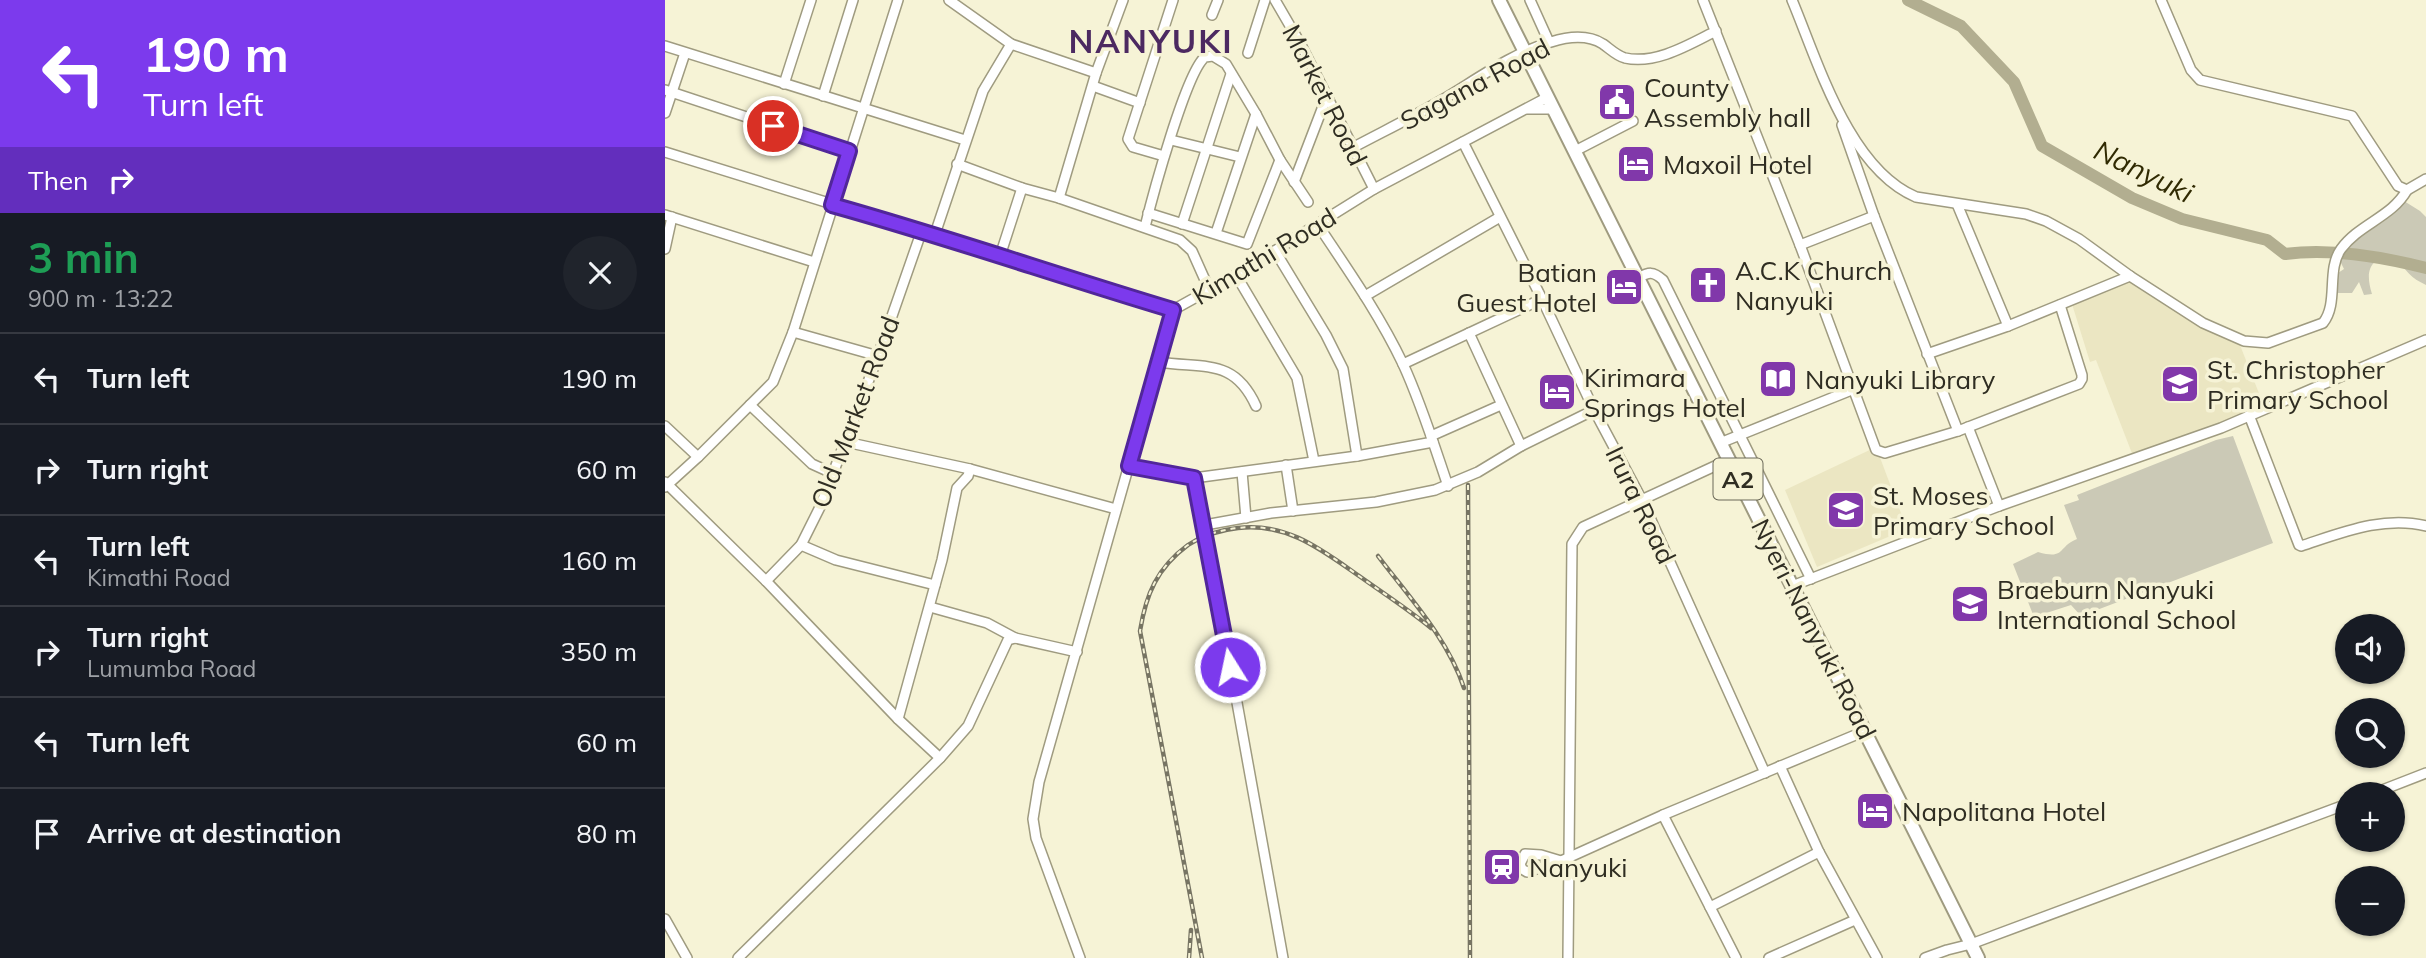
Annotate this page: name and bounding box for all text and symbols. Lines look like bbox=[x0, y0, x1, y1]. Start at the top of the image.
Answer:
street label: Market Road bbox=[1275, 19, 1375, 171]
district label: NANYUKI bbox=[1068, 20, 1234, 61]
text: 190 m bbox=[143, 23, 289, 84]
icon: left bbox=[28, 28, 119, 119]
street label: Sagana Road bbox=[1395, 31, 1555, 137]
place label: County Assembly hall bbox=[1644, 71, 1811, 134]
public building icon: County Assembly hall bbox=[1596, 81, 1638, 123]
text: Turn left bbox=[143, 84, 263, 124]
pin bbox=[743, 96, 803, 156]
icon: arrive bbox=[754, 107, 792, 145]
water label: Nanyuki bbox=[2089, 132, 2200, 210]
hotel icon: Maxoil Hotel bbox=[1615, 143, 1657, 185]
place label: Maxoil Hotel bbox=[1663, 148, 1812, 181]
icon: right bbox=[102, 161, 140, 199]
text: Then bbox=[28, 164, 88, 197]
street label: Kimathi Road bbox=[1186, 200, 1342, 312]
text: 3 min bbox=[28, 231, 139, 284]
button: close bbox=[563, 236, 637, 310]
place label: A.C.K Church Nanyuki bbox=[1735, 254, 1892, 317]
place label: Batian Guest Hotel bbox=[1456, 256, 1597, 319]
church icon: A.C.K Church Nanyuki bbox=[1687, 264, 1729, 306]
hotel icon: Batian Guest Hotel bbox=[1603, 266, 1645, 308]
text: 900 m · 13:22 bbox=[28, 284, 173, 313]
street label: Old Market Road bbox=[803, 311, 907, 513]
place label: St. Christopher Primary School bbox=[2207, 353, 2389, 416]
library icon: Nanyuki Library bbox=[1757, 358, 1799, 400]
icon: left bbox=[28, 360, 66, 398]
place label: Kirimara Springs Hotel bbox=[1584, 361, 1746, 424]
text: Turn left bbox=[87, 362, 189, 395]
text: 190 m bbox=[561, 362, 637, 395]
place label: Nanyuki Library bbox=[1805, 363, 1995, 396]
school or university icon: St. Christopher Primary School bbox=[2159, 363, 2201, 405]
hotel icon: Kirimara Springs Hotel bbox=[1536, 371, 1578, 413]
street label: Irura Road bbox=[1598, 441, 1684, 569]
icon: right bbox=[28, 451, 66, 489]
text: Turn right bbox=[87, 453, 208, 486]
text: 60 m bbox=[576, 453, 637, 486]
road number: A2 bbox=[1713, 458, 1763, 500]
place label: St. Moses Primary School bbox=[1873, 479, 2055, 542]
school or university icon: St. Moses Primary School bbox=[1825, 489, 1867, 531]
street label: Nyeri-Nanyuki Road bbox=[1744, 513, 1884, 745]
text: Turn left bbox=[87, 530, 189, 563]
icon: left bbox=[28, 542, 66, 580]
text: 160 m bbox=[561, 544, 637, 577]
text: Kimathi Road bbox=[87, 563, 230, 592]
place label: Braeburn Nanyuki International School bbox=[1997, 573, 2237, 636]
school or university icon: Braeburn Nanyuki International School bbox=[1949, 583, 1991, 625]
map controls bbox=[2335, 614, 2405, 936]
button: sound bbox=[2335, 614, 2405, 684]
text: Turn right bbox=[87, 621, 208, 654]
position arrow bbox=[1193, 630, 1267, 704]
icon: right bbox=[28, 633, 66, 671]
text: 350 m bbox=[561, 635, 637, 668]
text: Lumumba Road bbox=[87, 654, 256, 683]
button: search bbox=[2335, 698, 2405, 768]
icon: left bbox=[28, 724, 66, 762]
text: Turn left bbox=[87, 726, 189, 759]
text: 60 m bbox=[576, 726, 637, 759]
button: + bbox=[2335, 782, 2405, 852]
hotel icon: Napolitana Hotel bbox=[1854, 790, 1896, 832]
place label: Napolitana Hotel bbox=[1902, 795, 2106, 828]
icon: arrive bbox=[28, 815, 66, 853]
text: Arrive at destination bbox=[87, 817, 342, 850]
text: 80 m bbox=[576, 817, 637, 850]
station icon: Nanyuki bbox=[1481, 846, 1523, 888]
place label: Nanyuki bbox=[1529, 851, 1628, 884]
button: − bbox=[2335, 866, 2405, 936]

